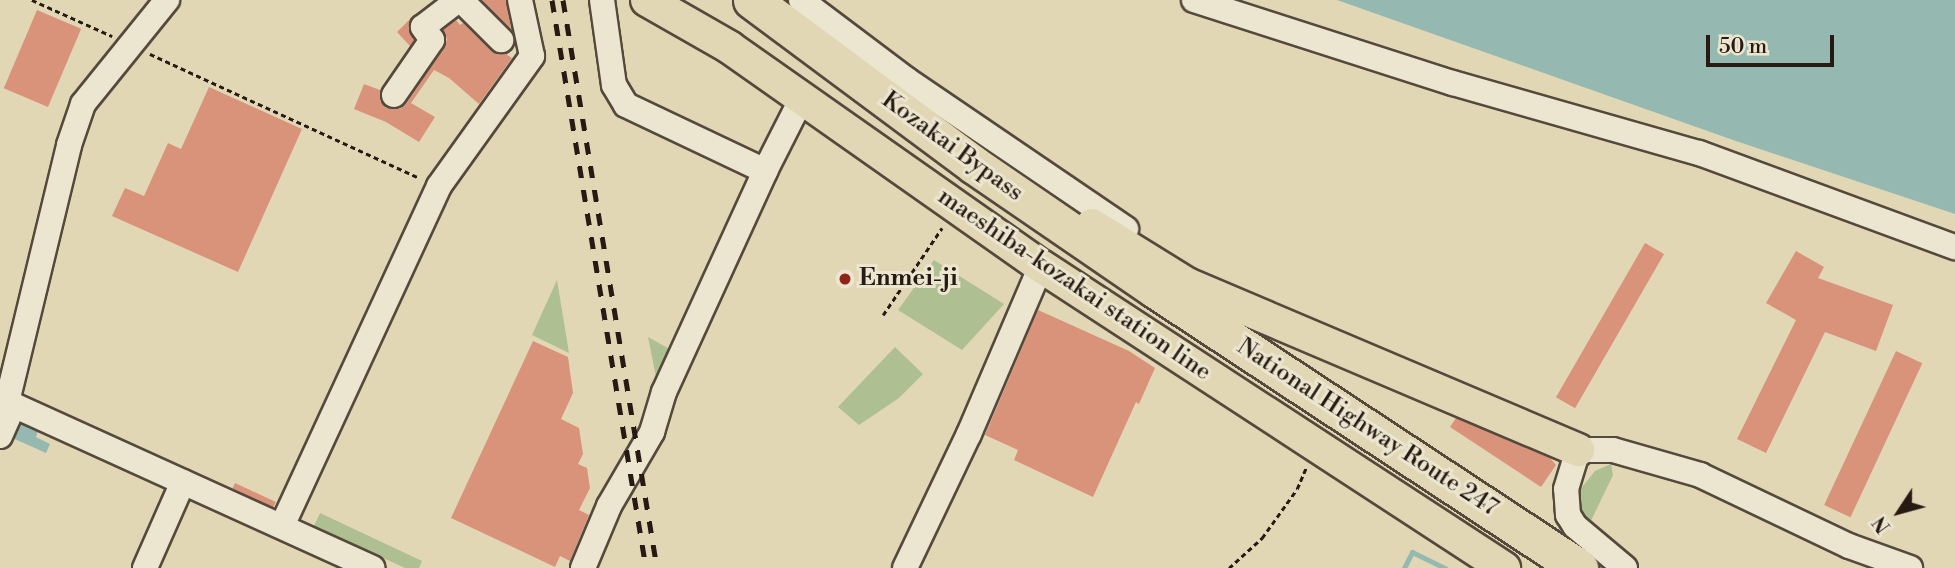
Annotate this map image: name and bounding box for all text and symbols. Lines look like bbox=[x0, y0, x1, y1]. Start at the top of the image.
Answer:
scale bar bbox=[1710, 21, 1838, 65]
text: 50 m bbox=[1719, 34, 1767, 60]
street label: Kozakai Bypass bbox=[876, 86, 1028, 208]
street label: maeshiba-kozakai station line bbox=[932, 183, 1216, 387]
place label: Enmei-ji bbox=[859, 265, 958, 293]
marker: Enmei-ji bbox=[837, 271, 853, 287]
street label: National Highway Route 247 bbox=[1231, 333, 1503, 523]
north arrow bbox=[1864, 477, 1934, 547]
text: N bbox=[1868, 511, 1896, 537]

